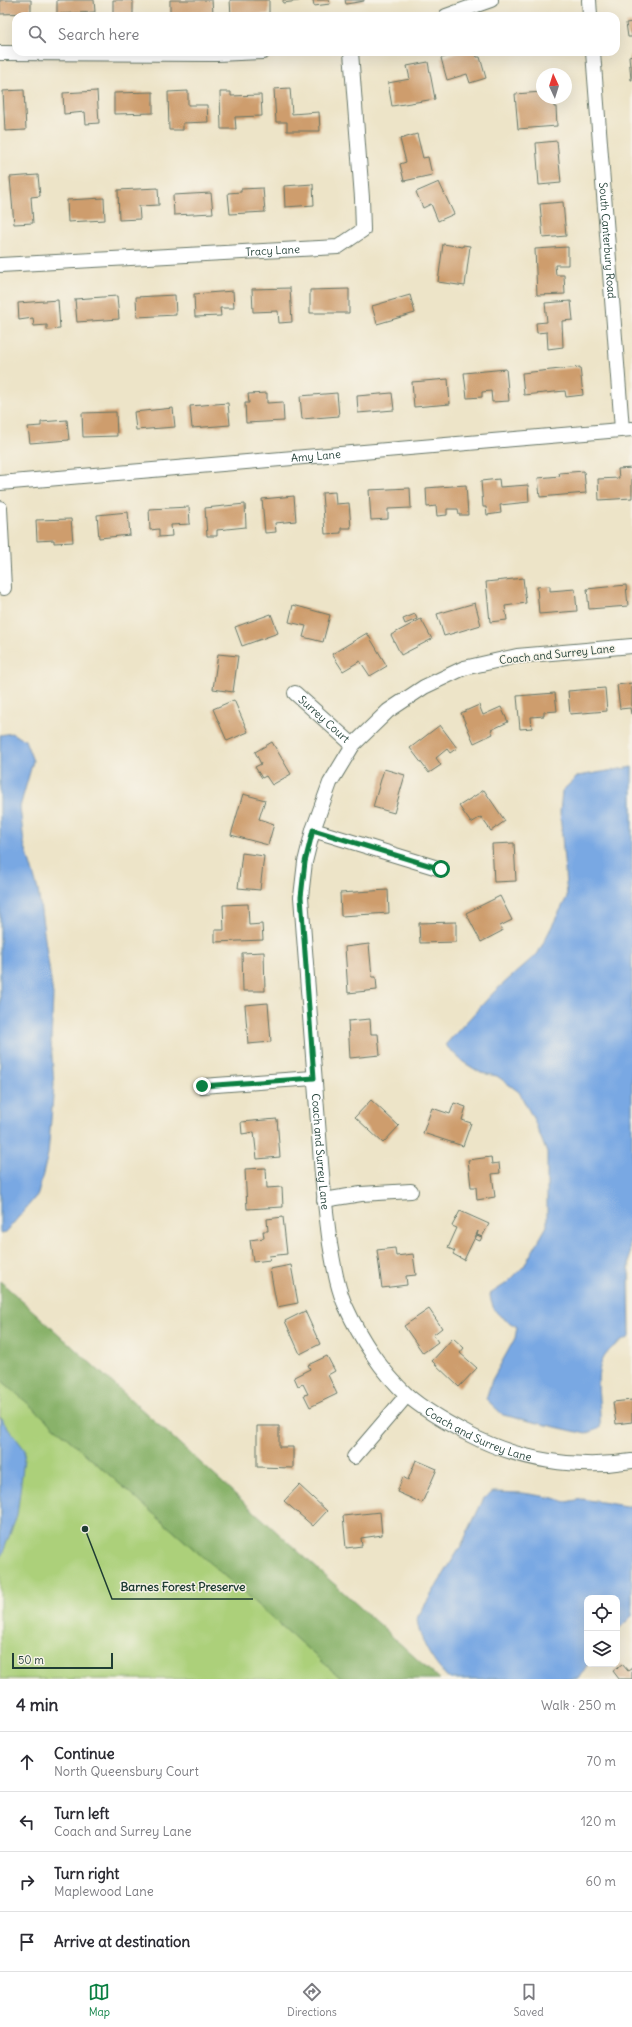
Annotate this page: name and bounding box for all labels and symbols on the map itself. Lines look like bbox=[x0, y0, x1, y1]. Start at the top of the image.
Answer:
north arrow bbox=[536, 68, 572, 104]
street label: South Canterbury Road bbox=[596, 182, 619, 300]
street label: Tracy Lane bbox=[245, 242, 300, 259]
street label: Amy Lane bbox=[290, 447, 341, 465]
street label: Coach and Surrey Lane bbox=[498, 641, 616, 667]
street label: Surrey Court bbox=[296, 692, 353, 746]
route start bbox=[432, 860, 450, 878]
route end bbox=[193, 1077, 211, 1095]
street label: Coach and Surrey Lane bbox=[309, 1093, 333, 1210]
street label: Coach and Surrey Lane bbox=[422, 1404, 533, 1464]
callout: Barnes Forest Preserve bbox=[112, 1575, 253, 1599]
text: Barnes Forest Preserve bbox=[120, 1579, 246, 1594]
scale bar bbox=[12, 1651, 113, 1670]

